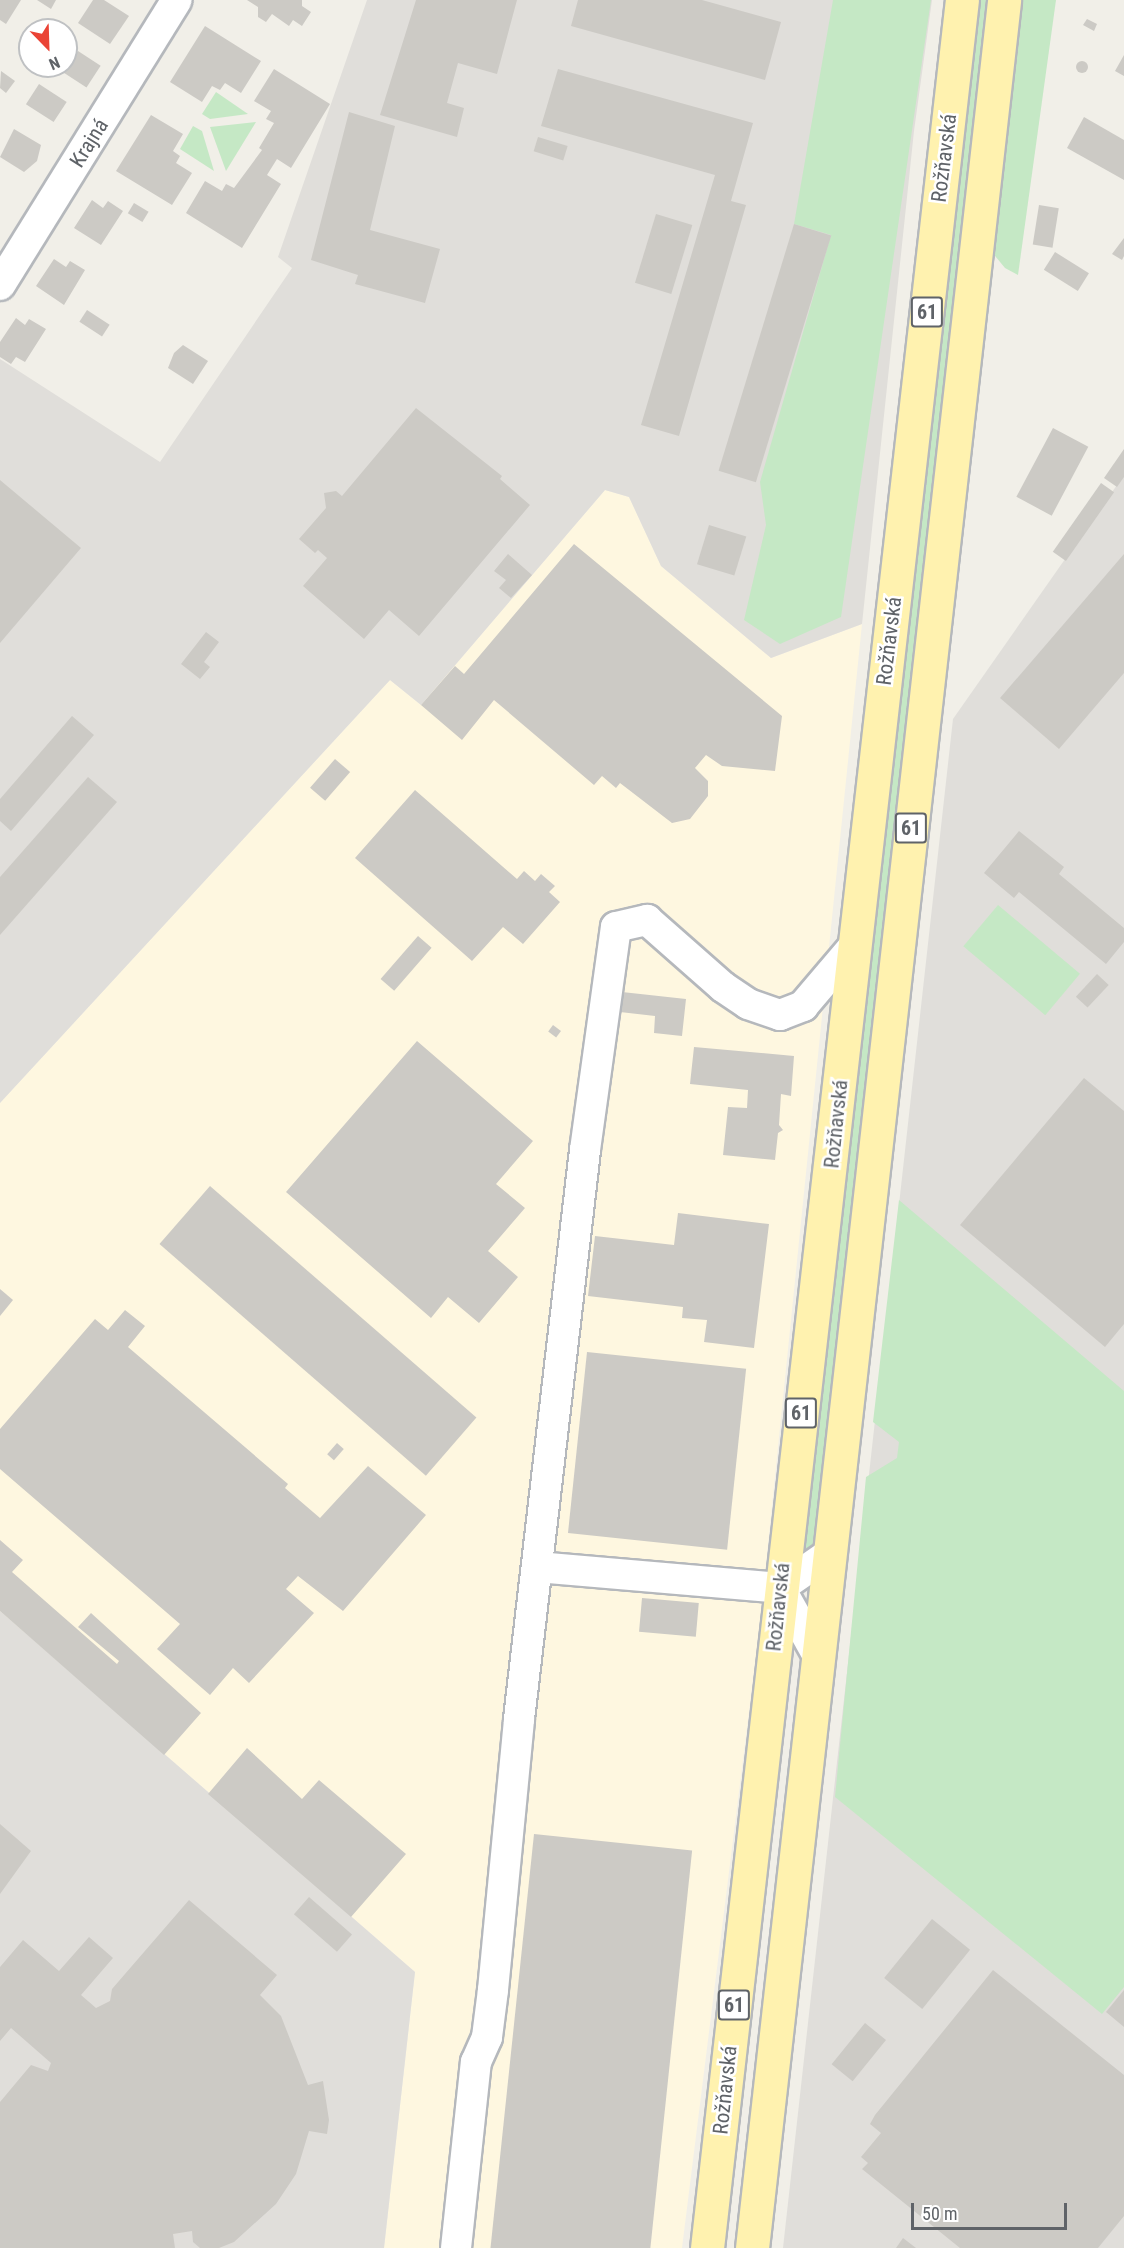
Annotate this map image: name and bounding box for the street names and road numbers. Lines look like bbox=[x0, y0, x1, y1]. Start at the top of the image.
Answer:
street label: Rožňavská bbox=[926, 112, 962, 204]
street label: Krajná bbox=[64, 114, 114, 172]
road number: 61 bbox=[910, 295, 944, 329]
street label: Rožňavská bbox=[871, 595, 907, 687]
road number: 61 bbox=[894, 811, 928, 845]
street label: Rožňavská bbox=[819, 1078, 853, 1170]
road number: 61 bbox=[784, 1396, 818, 1430]
street label: Rožňavská bbox=[761, 1561, 795, 1653]
road number: 61 bbox=[718, 1988, 750, 2022]
street label: Rožňavská bbox=[708, 2044, 742, 2136]

